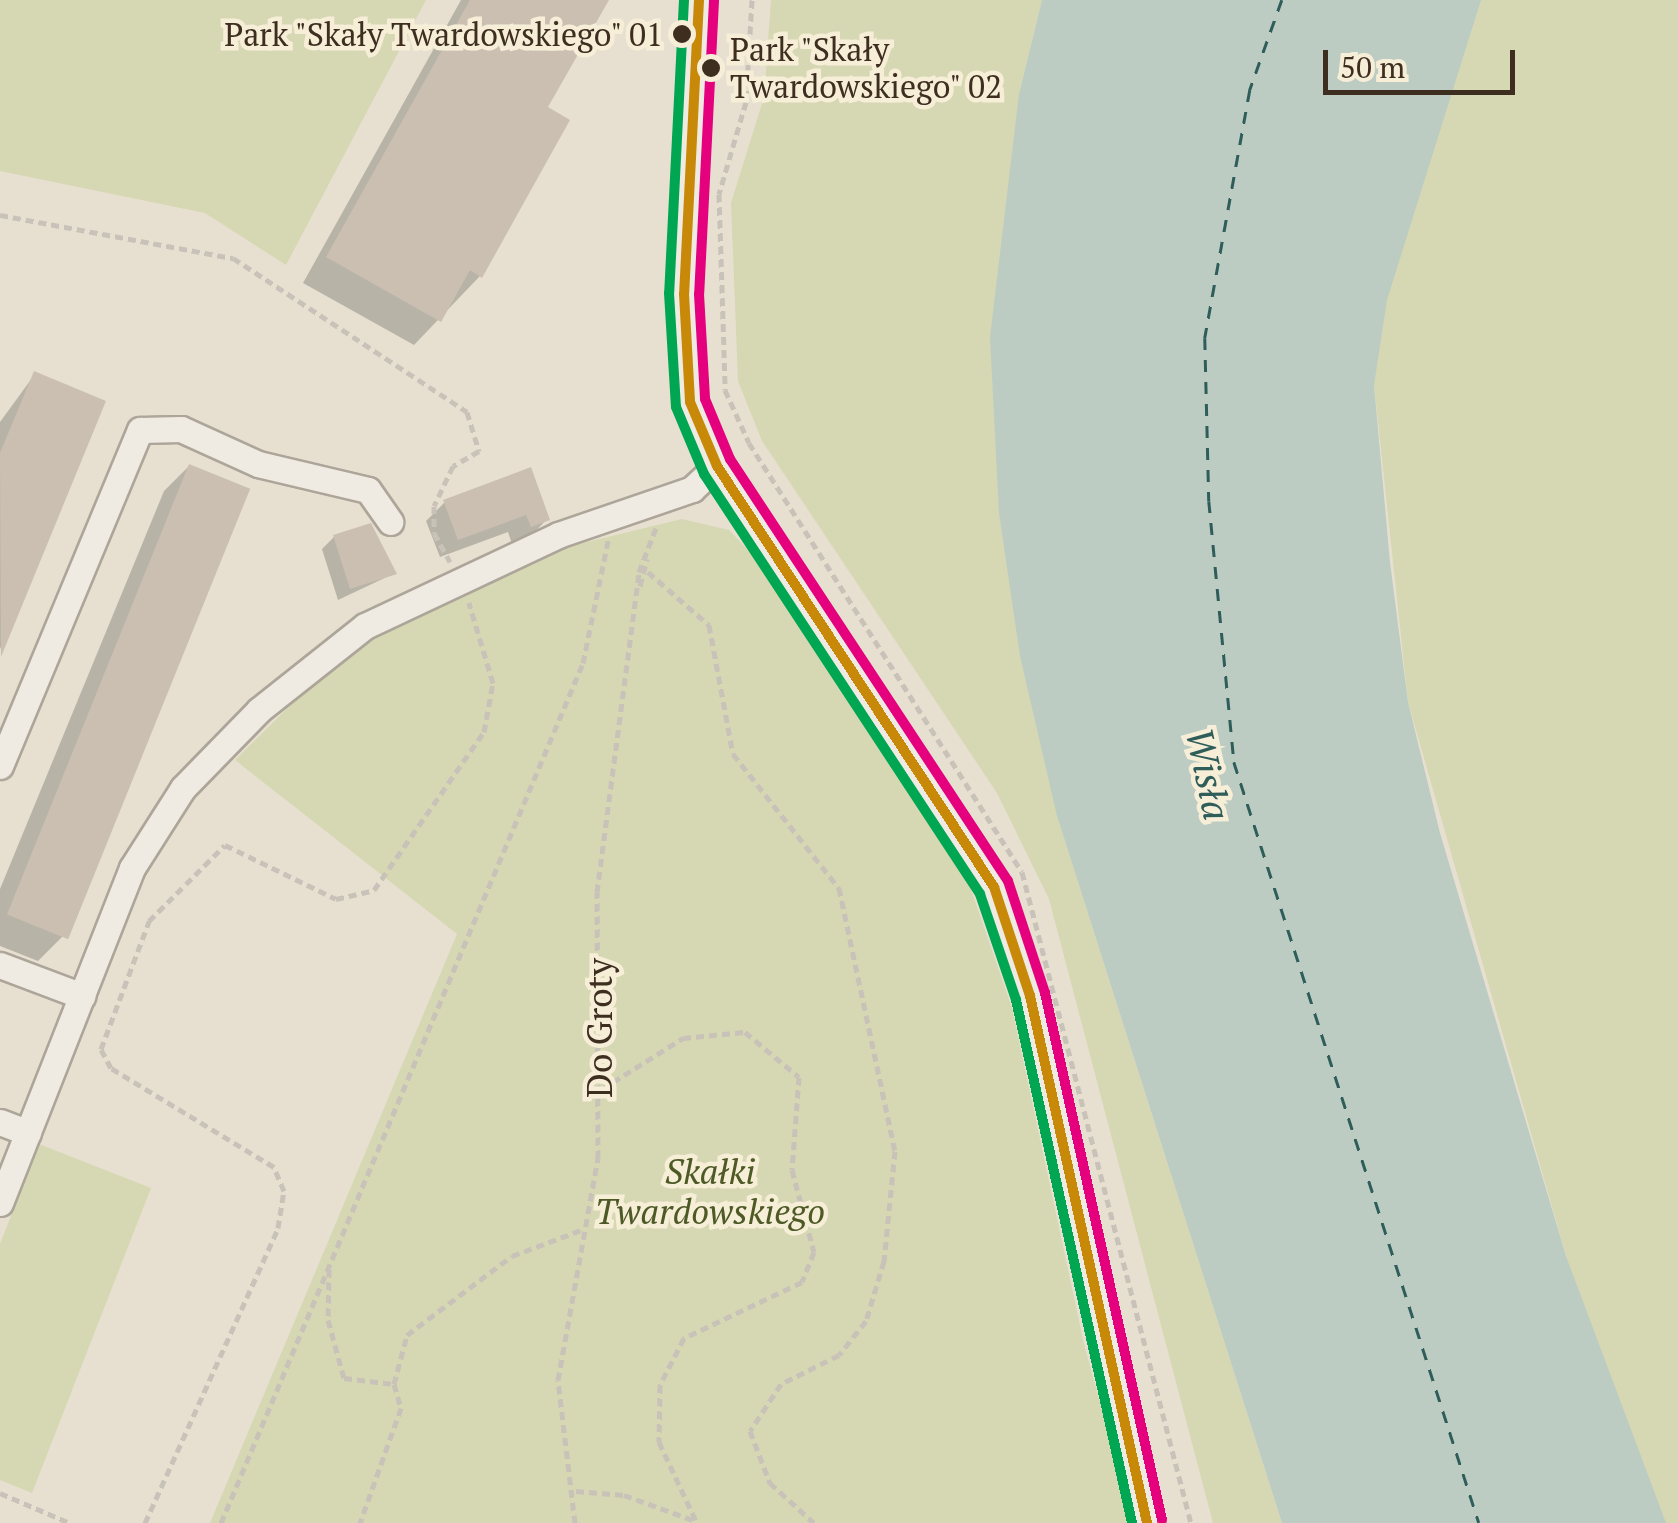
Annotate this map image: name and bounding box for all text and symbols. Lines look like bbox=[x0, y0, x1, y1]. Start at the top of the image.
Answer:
place label: Park "Skały Twardowskiego" 01 bbox=[222, 15, 663, 53]
marker: Park "Skały Twardowskiego" 01 bbox=[672, 24, 692, 44]
scale bar bbox=[1328, 30, 1520, 92]
place label: Park "Skały Twardowskiego" 02 bbox=[730, 31, 1003, 106]
text: 50 m bbox=[1340, 47, 1405, 87]
marker: Park "Skały Twardowskiego" 02 bbox=[701, 58, 721, 78]
water label: Wisła bbox=[1176, 724, 1240, 824]
street label: Do Groty bbox=[578, 958, 620, 1098]
park label: Skałki Twardowskiego bbox=[595, 1150, 825, 1232]

